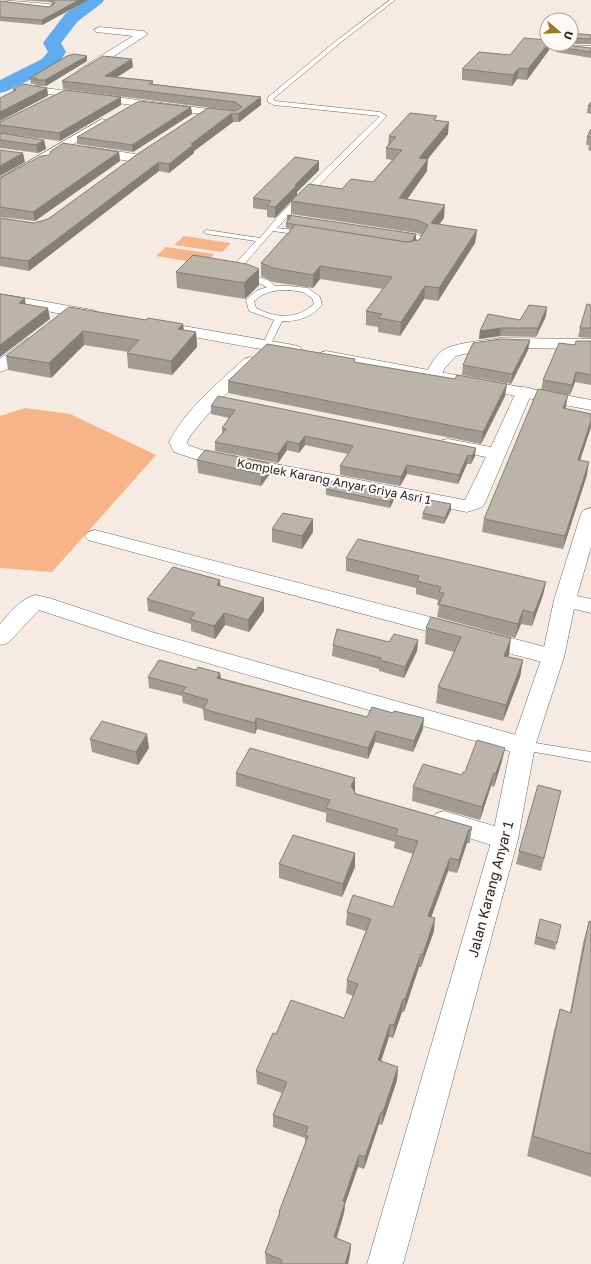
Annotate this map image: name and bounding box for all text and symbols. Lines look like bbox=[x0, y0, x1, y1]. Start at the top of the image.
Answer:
north arrow bbox=[539, 12, 579, 52]
text: U bbox=[561, 30, 576, 41]
street label: Komplek Karang Anyar Griya Asri 1 bbox=[236, 455, 432, 507]
street label: Jalan Karang Anyar 1 bbox=[464, 819, 516, 959]

